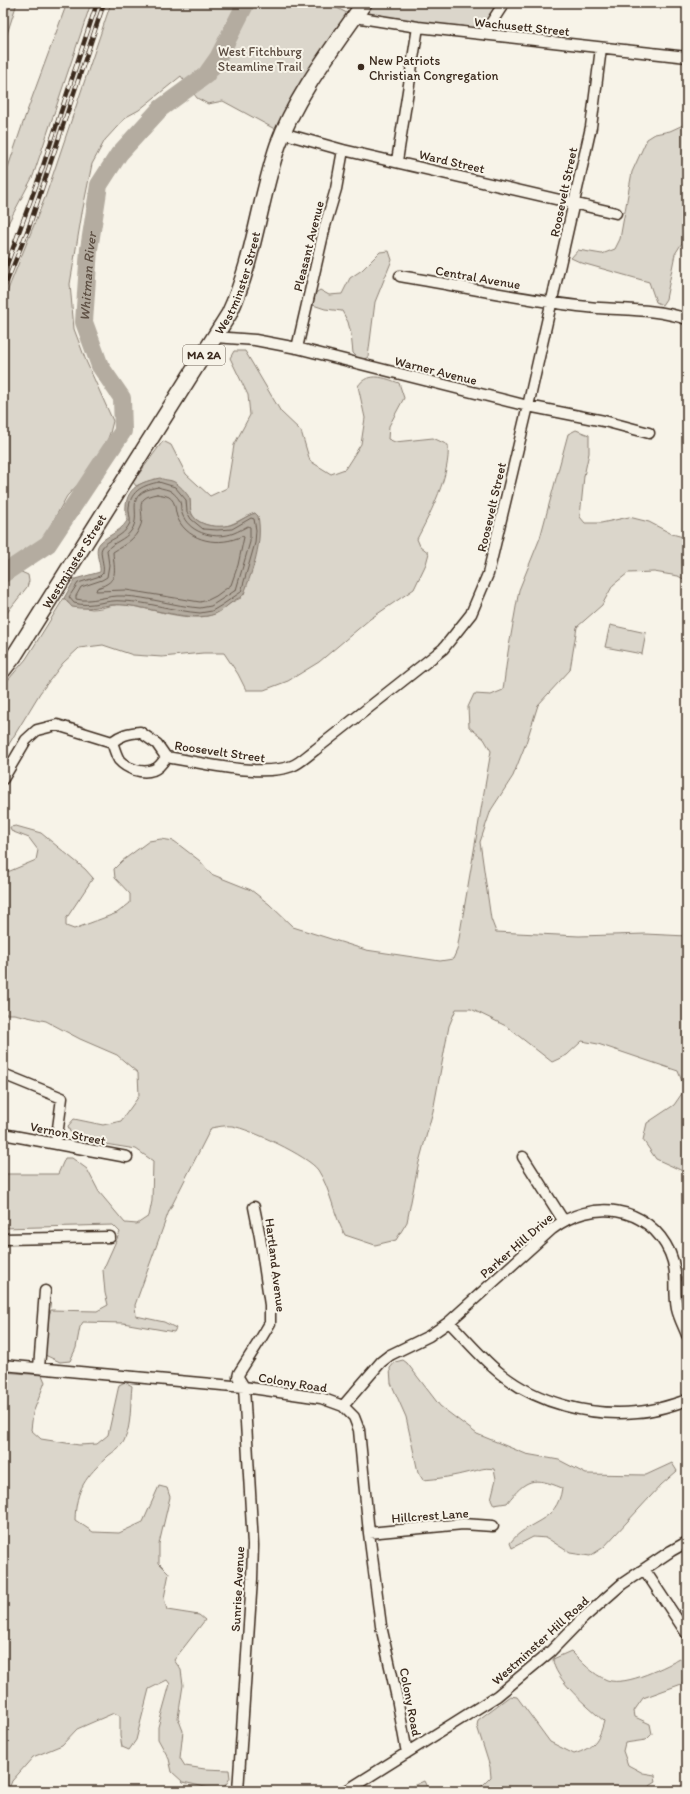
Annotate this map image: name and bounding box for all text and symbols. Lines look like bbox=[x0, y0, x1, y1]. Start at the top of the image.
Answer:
street label: Wachusett Street bbox=[473, 14, 571, 39]
park label: West Fitchburg Steamline Trail bbox=[218, 44, 302, 74]
place label: New Patriots Christian Congregation bbox=[369, 53, 499, 83]
marker: New Patriots Christian Congregation bbox=[356, 62, 366, 72]
street label: Roosevelt Street bbox=[547, 146, 580, 238]
street label: Ward Street bbox=[418, 147, 486, 176]
street label: Pleasant Avenue bbox=[290, 199, 327, 293]
water label: Whitman River bbox=[76, 230, 101, 321]
street label: Westminster Street bbox=[211, 230, 263, 337]
street label: Central Avenue bbox=[434, 263, 522, 292]
road number: MA 2A bbox=[183, 345, 225, 365]
street label: Warner Avenue bbox=[393, 353, 479, 388]
street label: Roosevelt Street bbox=[474, 461, 509, 553]
street label: Westminster Street bbox=[39, 511, 110, 611]
street label: Roosevelt Street bbox=[174, 738, 266, 765]
street label: Vernon Street bbox=[29, 1119, 107, 1148]
street label: Parker Hill Drive bbox=[477, 1210, 556, 1281]
street label: Hartland Avenue bbox=[262, 1217, 289, 1313]
street label: Colony Road bbox=[257, 1370, 329, 1395]
street label: Hillcrest Lane bbox=[391, 1505, 469, 1526]
street label: Sunrise Avenue bbox=[228, 1546, 247, 1632]
street label: Westminster Hill Road bbox=[489, 1593, 592, 1688]
street label: Colony Road bbox=[396, 1666, 425, 1738]

